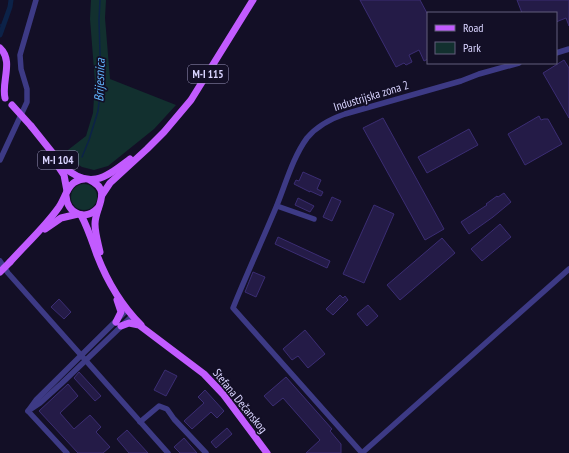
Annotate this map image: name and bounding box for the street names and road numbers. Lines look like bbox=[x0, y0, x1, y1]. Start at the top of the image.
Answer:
road number: M-I 115 bbox=[188, 65, 228, 83]
street label: Industrijska zona 2 bbox=[331, 77, 410, 114]
road number: M-I 104 bbox=[38, 151, 78, 169]
street label: Stefana Dečanskog bbox=[210, 366, 271, 436]

